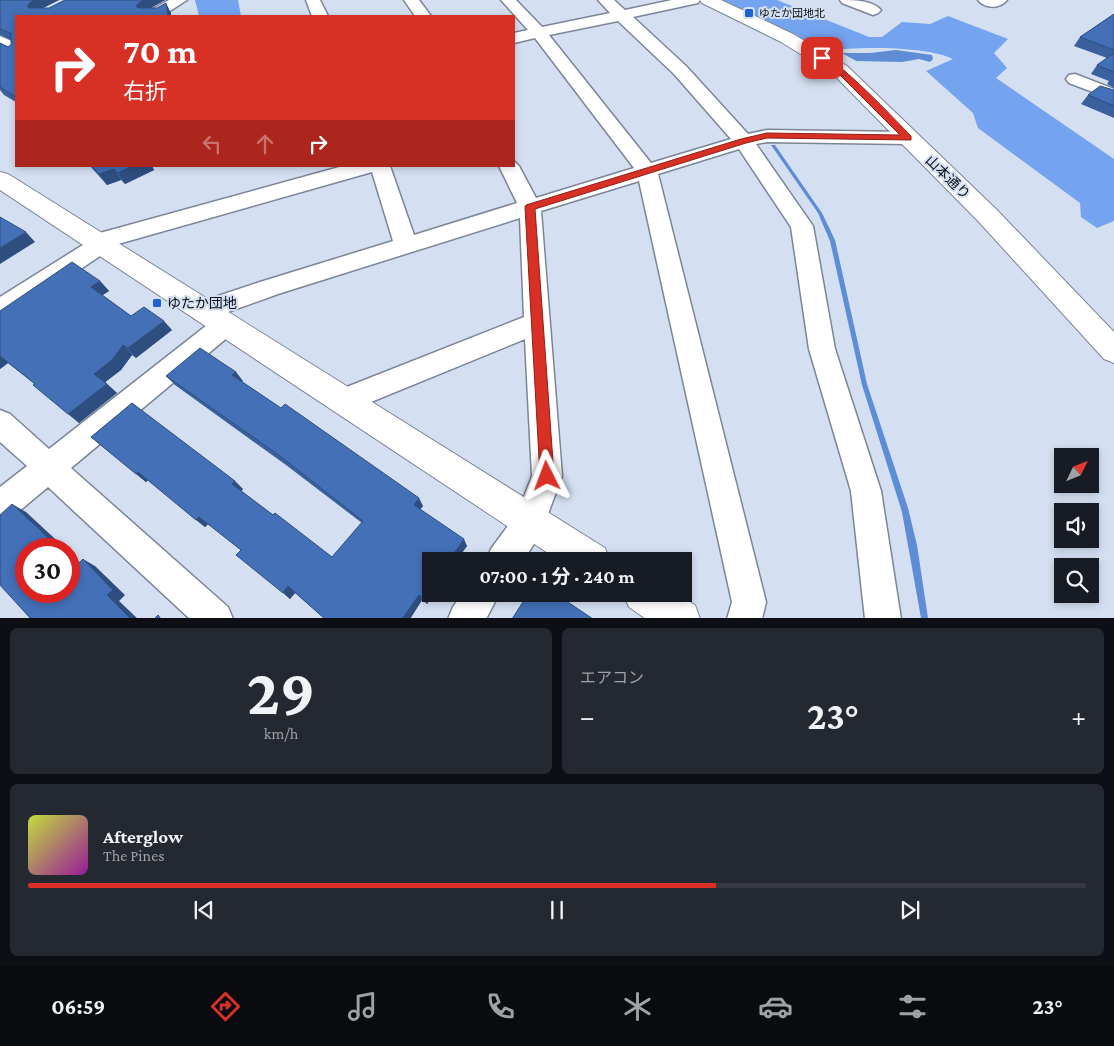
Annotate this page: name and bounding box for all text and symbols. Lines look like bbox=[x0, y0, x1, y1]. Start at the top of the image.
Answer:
marker: ゆたか団地北 bbox=[743, 7, 755, 19]
place label: ゆたか団地北 bbox=[759, 7, 825, 19]
text: 70 m bbox=[123, 32, 197, 71]
icon: right bbox=[40, 35, 105, 100]
pin bbox=[801, 37, 843, 79]
icon: arrive bbox=[808, 44, 836, 72]
text: 右折 bbox=[123, 79, 167, 104]
icon: left bbox=[198, 130, 226, 158]
icon: ahead bbox=[251, 130, 279, 158]
icon: right bbox=[304, 130, 332, 158]
street label: 山本通り bbox=[922, 152, 974, 202]
place label: ゆたか団地 bbox=[167, 295, 237, 311]
marker: ゆたか団地 bbox=[151, 297, 163, 309]
north arrow bbox=[1054, 448, 1099, 492]
map controls bbox=[1054, 448, 1099, 603]
position arrow bbox=[520, 449, 572, 501]
button: sound bbox=[1054, 503, 1099, 548]
speed limit sign: 30 bbox=[15, 538, 80, 603]
button: search bbox=[1054, 558, 1099, 603]
text: 07:00 · 1 分 · 240 m bbox=[480, 566, 634, 587]
text: 29 bbox=[247, 656, 315, 728]
text: エアコン bbox=[580, 669, 644, 686]
text: 23° bbox=[807, 695, 859, 737]
text: − bbox=[580, 701, 595, 732]
text: + bbox=[1071, 701, 1086, 732]
text: km/h bbox=[264, 725, 298, 742]
text: Afterglow bbox=[103, 826, 183, 847]
text: The Pines bbox=[103, 847, 164, 864]
icon: previous bbox=[190, 896, 218, 924]
icon: pause bbox=[543, 896, 571, 924]
icon: next bbox=[896, 896, 924, 924]
icon: directions bbox=[208, 989, 243, 1024]
icon: music bbox=[345, 989, 380, 1024]
icon: phone bbox=[483, 989, 518, 1024]
icon: climate bbox=[620, 989, 655, 1024]
icon: car bbox=[758, 989, 793, 1024]
icon: filters bbox=[895, 989, 930, 1024]
text: 06:59 bbox=[51, 994, 105, 1019]
text: 23° bbox=[1033, 994, 1063, 1019]

